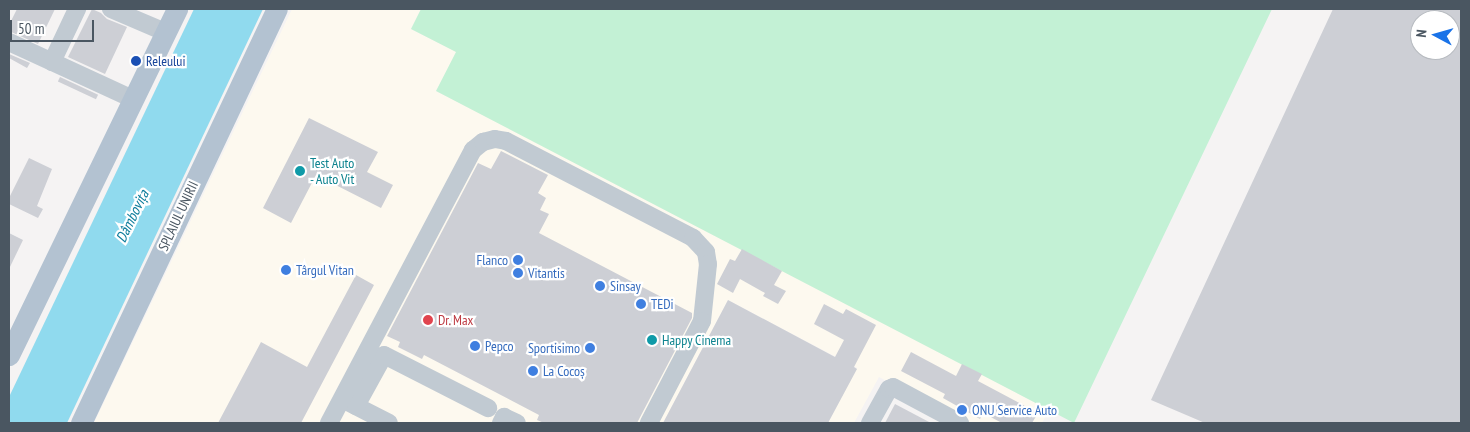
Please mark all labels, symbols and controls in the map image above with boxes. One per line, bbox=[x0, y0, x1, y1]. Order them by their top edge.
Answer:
scale bar bbox=[12, 10, 96, 42]
north arrow bbox=[1410, 10, 1460, 60]
text: 50 m bbox=[18, 19, 44, 38]
text: N bbox=[1412, 29, 1430, 38]
place label: Releului bbox=[146, 53, 185, 69]
marker: Releului bbox=[130, 55, 142, 67]
place label: Test Auto - Auto Vit bbox=[310, 155, 356, 188]
marker: Test Auto - Auto Vit bbox=[294, 165, 306, 177]
street label: SPLAIUL UNIRII bbox=[154, 178, 202, 254]
water label: Dâmbovița bbox=[112, 187, 152, 245]
place label: Flanco bbox=[476, 252, 508, 268]
marker: Flanco bbox=[512, 254, 524, 266]
place label: Târgul Vitan bbox=[296, 262, 354, 278]
marker: Târgul Vitan bbox=[280, 264, 292, 276]
place label: Vitantis bbox=[528, 265, 565, 281]
marker: Vitantis bbox=[512, 267, 524, 279]
place label: Sinsay bbox=[610, 278, 641, 294]
marker: Sinsay bbox=[594, 280, 606, 292]
place label: TEDi bbox=[651, 296, 674, 312]
marker: TEDi bbox=[635, 298, 647, 310]
place label: Dr. Max bbox=[438, 312, 474, 328]
marker: Dr. Max bbox=[422, 314, 434, 326]
place label: Happy Cinema bbox=[662, 332, 731, 348]
marker: Happy Cinema bbox=[646, 334, 658, 346]
place label: Pepco bbox=[485, 338, 514, 354]
marker: Pepco bbox=[469, 340, 481, 352]
place label: Sportisimo bbox=[528, 340, 580, 356]
marker: Sportisimo bbox=[584, 342, 596, 354]
place label: La Cocoș bbox=[543, 363, 585, 379]
marker: La Cocoș bbox=[527, 365, 539, 377]
place label: ONU Service Auto bbox=[972, 402, 1058, 418]
marker: ONU Service Auto bbox=[956, 404, 968, 416]

